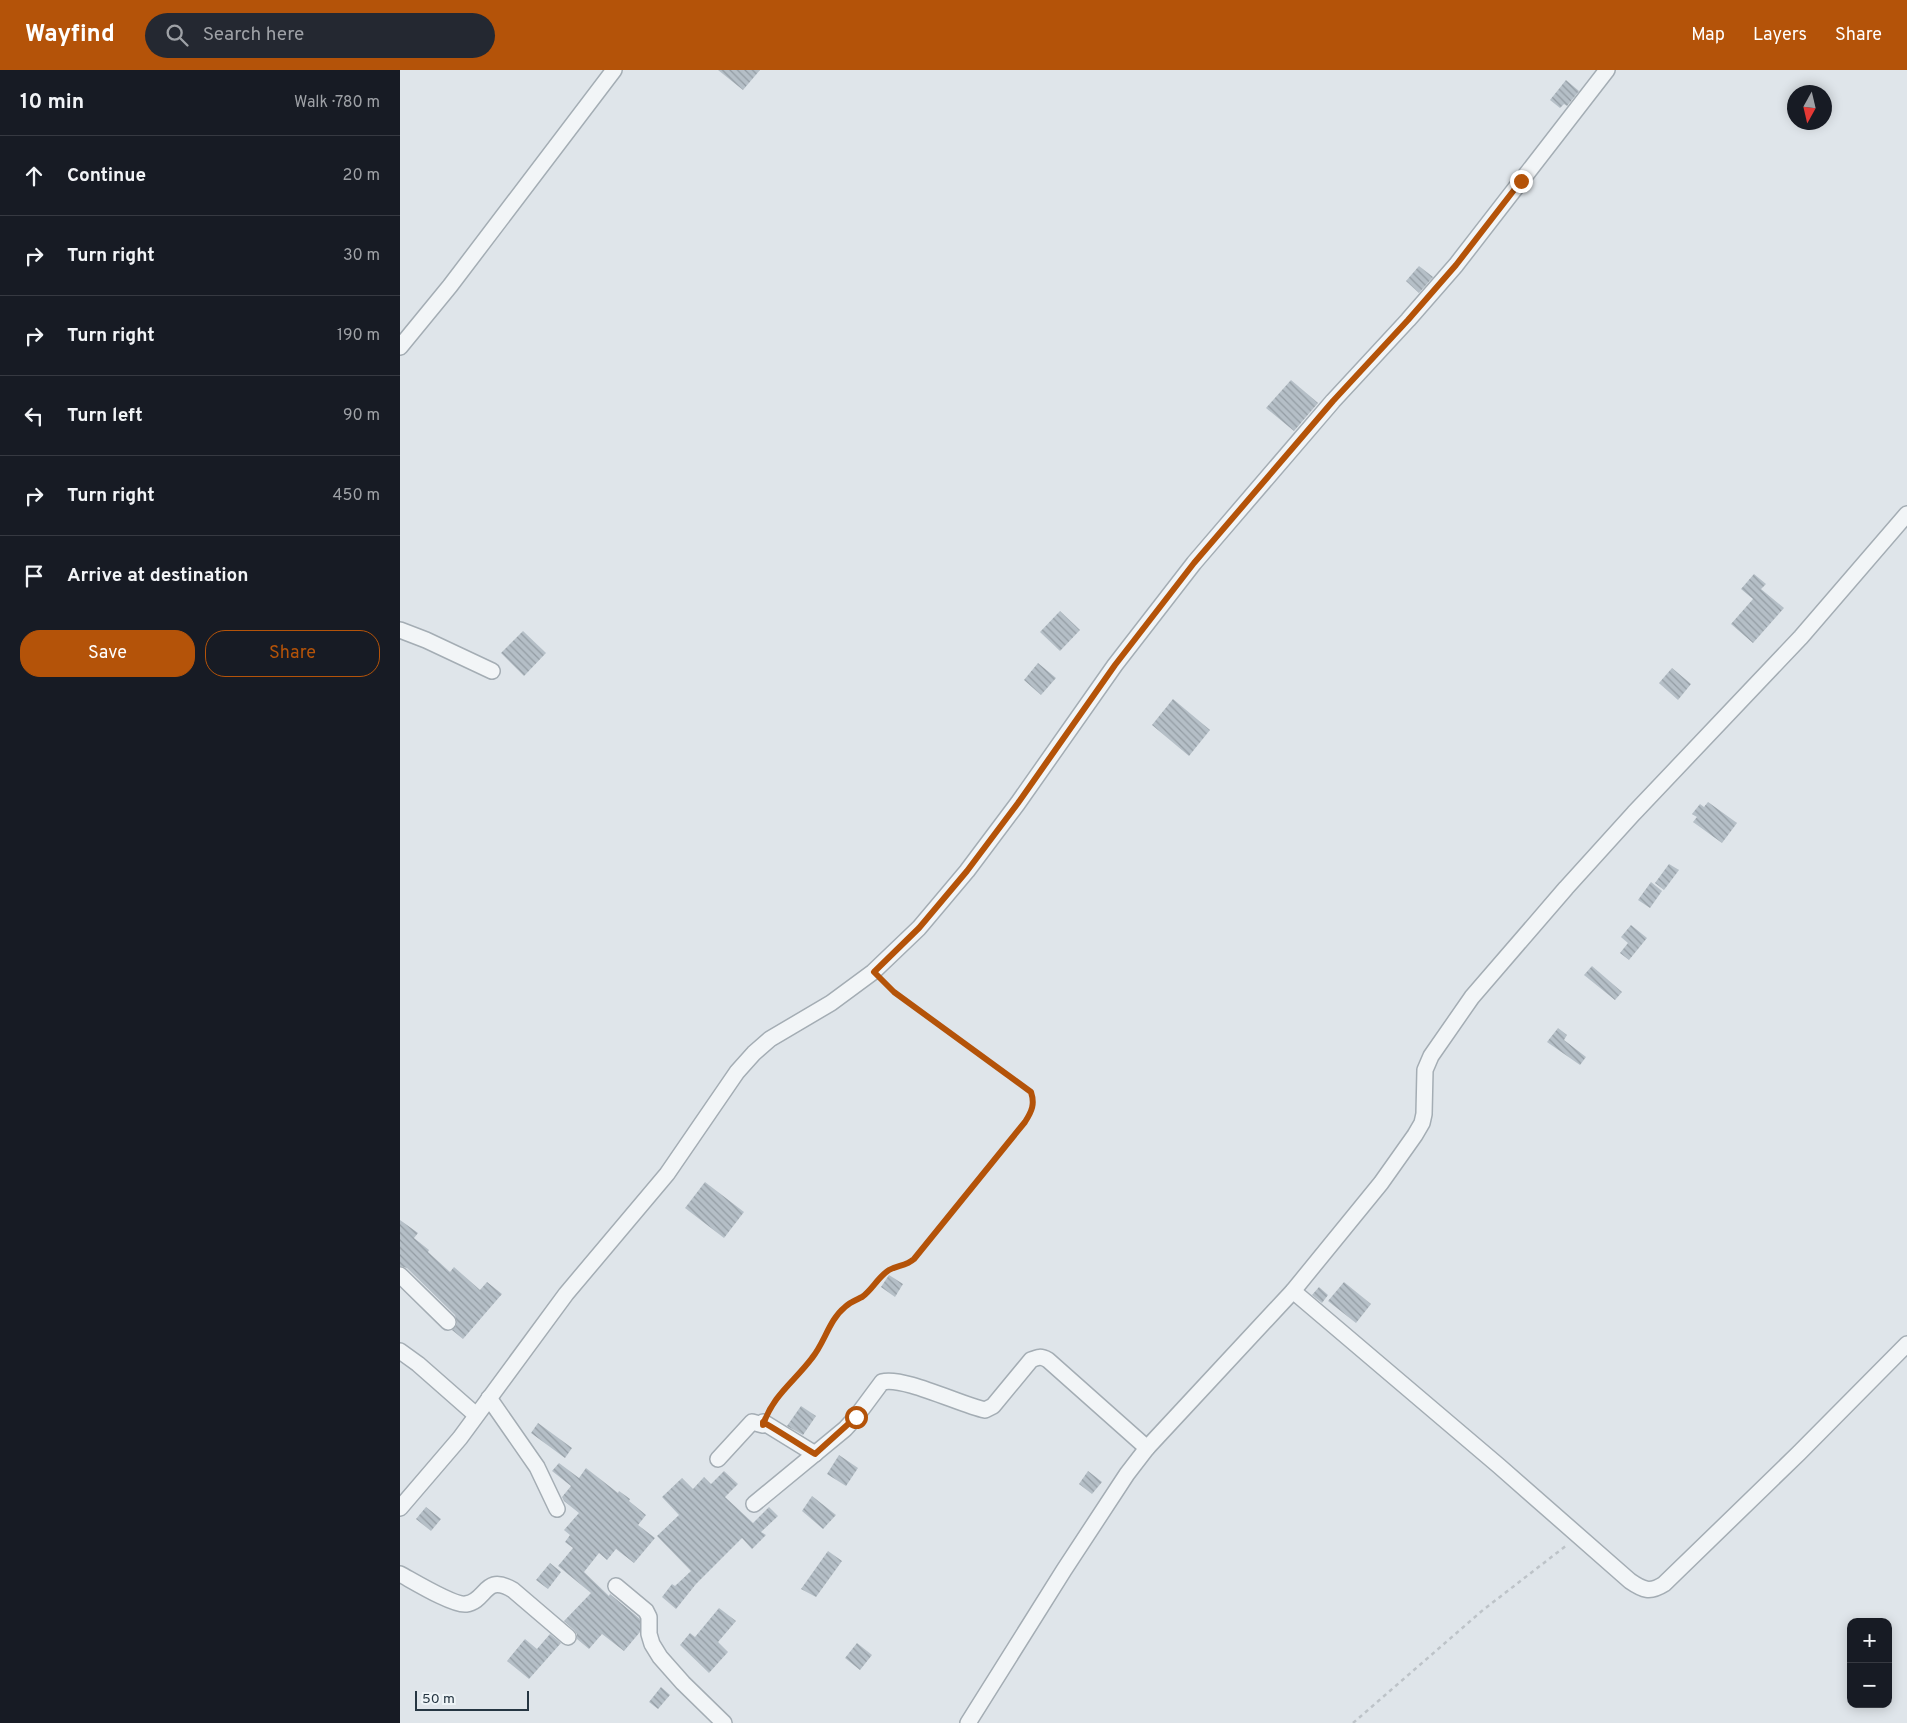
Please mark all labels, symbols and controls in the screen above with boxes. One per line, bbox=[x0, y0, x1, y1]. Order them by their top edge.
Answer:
search box bbox=[145, 13, 495, 58]
text: Wayfind bbox=[25, 20, 115, 50]
icon: search bbox=[163, 21, 191, 49]
text: Search here bbox=[203, 23, 304, 47]
text: Map bbox=[1691, 24, 1725, 47]
text: Layers bbox=[1753, 24, 1807, 47]
text: Share bbox=[1835, 24, 1882, 47]
north arrow bbox=[1787, 85, 1832, 130]
text: 10 min bbox=[20, 89, 84, 116]
text: Walk · 780 m bbox=[294, 93, 380, 113]
icon: ahead bbox=[20, 162, 48, 190]
text: Continue bbox=[67, 164, 146, 188]
text: 20 m bbox=[343, 166, 380, 186]
route end bbox=[1510, 170, 1533, 193]
icon: right bbox=[20, 242, 48, 270]
text: Turn right bbox=[67, 244, 155, 268]
text: 30 m bbox=[343, 246, 380, 266]
icon: right bbox=[20, 322, 48, 350]
text: Turn right bbox=[67, 324, 155, 348]
text: 190 m bbox=[337, 326, 380, 346]
icon: left bbox=[20, 402, 48, 430]
text: Turn left bbox=[67, 404, 143, 428]
text: 90 m bbox=[343, 406, 380, 426]
icon: right bbox=[20, 482, 48, 510]
text: Turn right bbox=[67, 484, 155, 508]
text: 450 m bbox=[333, 486, 380, 506]
icon: arrive bbox=[20, 562, 48, 590]
text: Arrive at destination bbox=[67, 564, 248, 588]
button: Save bbox=[20, 630, 195, 677]
button: Share bbox=[205, 630, 380, 677]
route start bbox=[845, 1406, 868, 1429]
map controls bbox=[1847, 1618, 1892, 1708]
button: + bbox=[1847, 1618, 1892, 1663]
button: − bbox=[1847, 1663, 1892, 1708]
scale bar bbox=[415, 1688, 529, 1711]
text: 50 m bbox=[422, 1691, 455, 1708]

